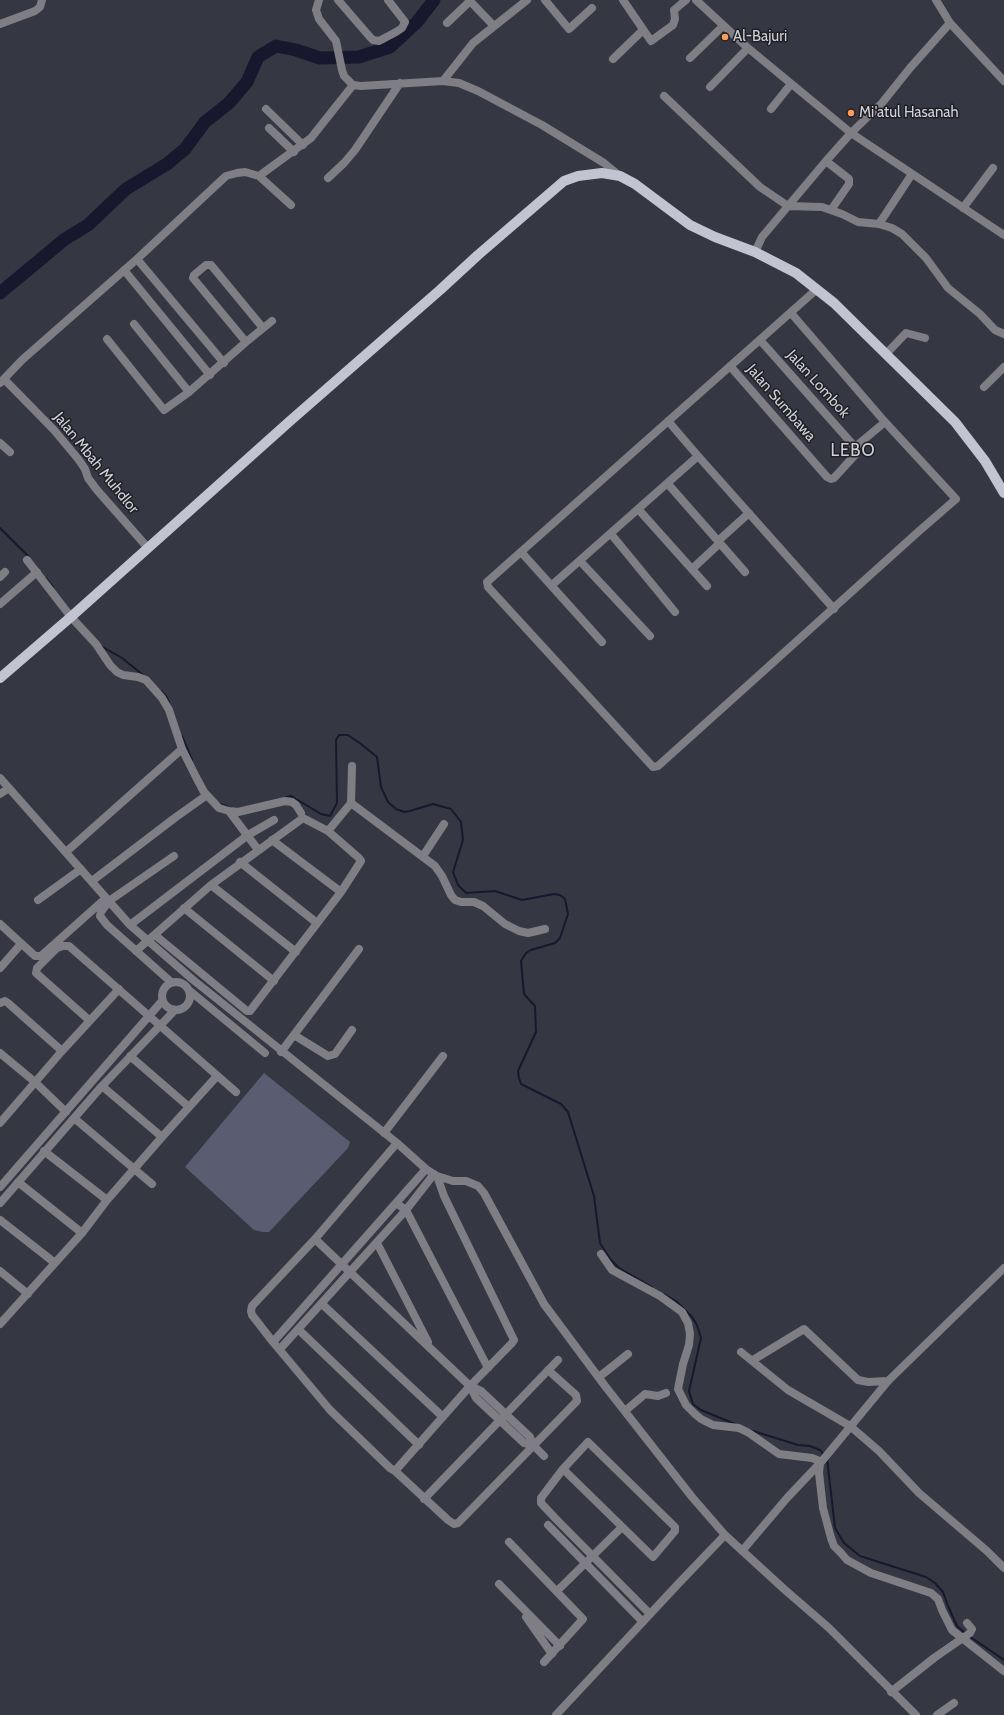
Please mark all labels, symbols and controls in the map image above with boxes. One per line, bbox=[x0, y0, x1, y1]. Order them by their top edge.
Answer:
place label: Al-Bajuri bbox=[733, 28, 787, 46]
marker: Al-Bajuri bbox=[720, 32, 730, 42]
place label: Mi'atul Hasanah bbox=[859, 104, 959, 122]
marker: Mi'atul Hasanah bbox=[846, 108, 856, 118]
street label: Jalan Lombok bbox=[783, 346, 853, 422]
street label: Jalan Sumbawa bbox=[743, 361, 819, 445]
street label: Jalan Mbah Muhdlor bbox=[50, 409, 142, 517]
district label: LEBO bbox=[830, 441, 876, 461]

